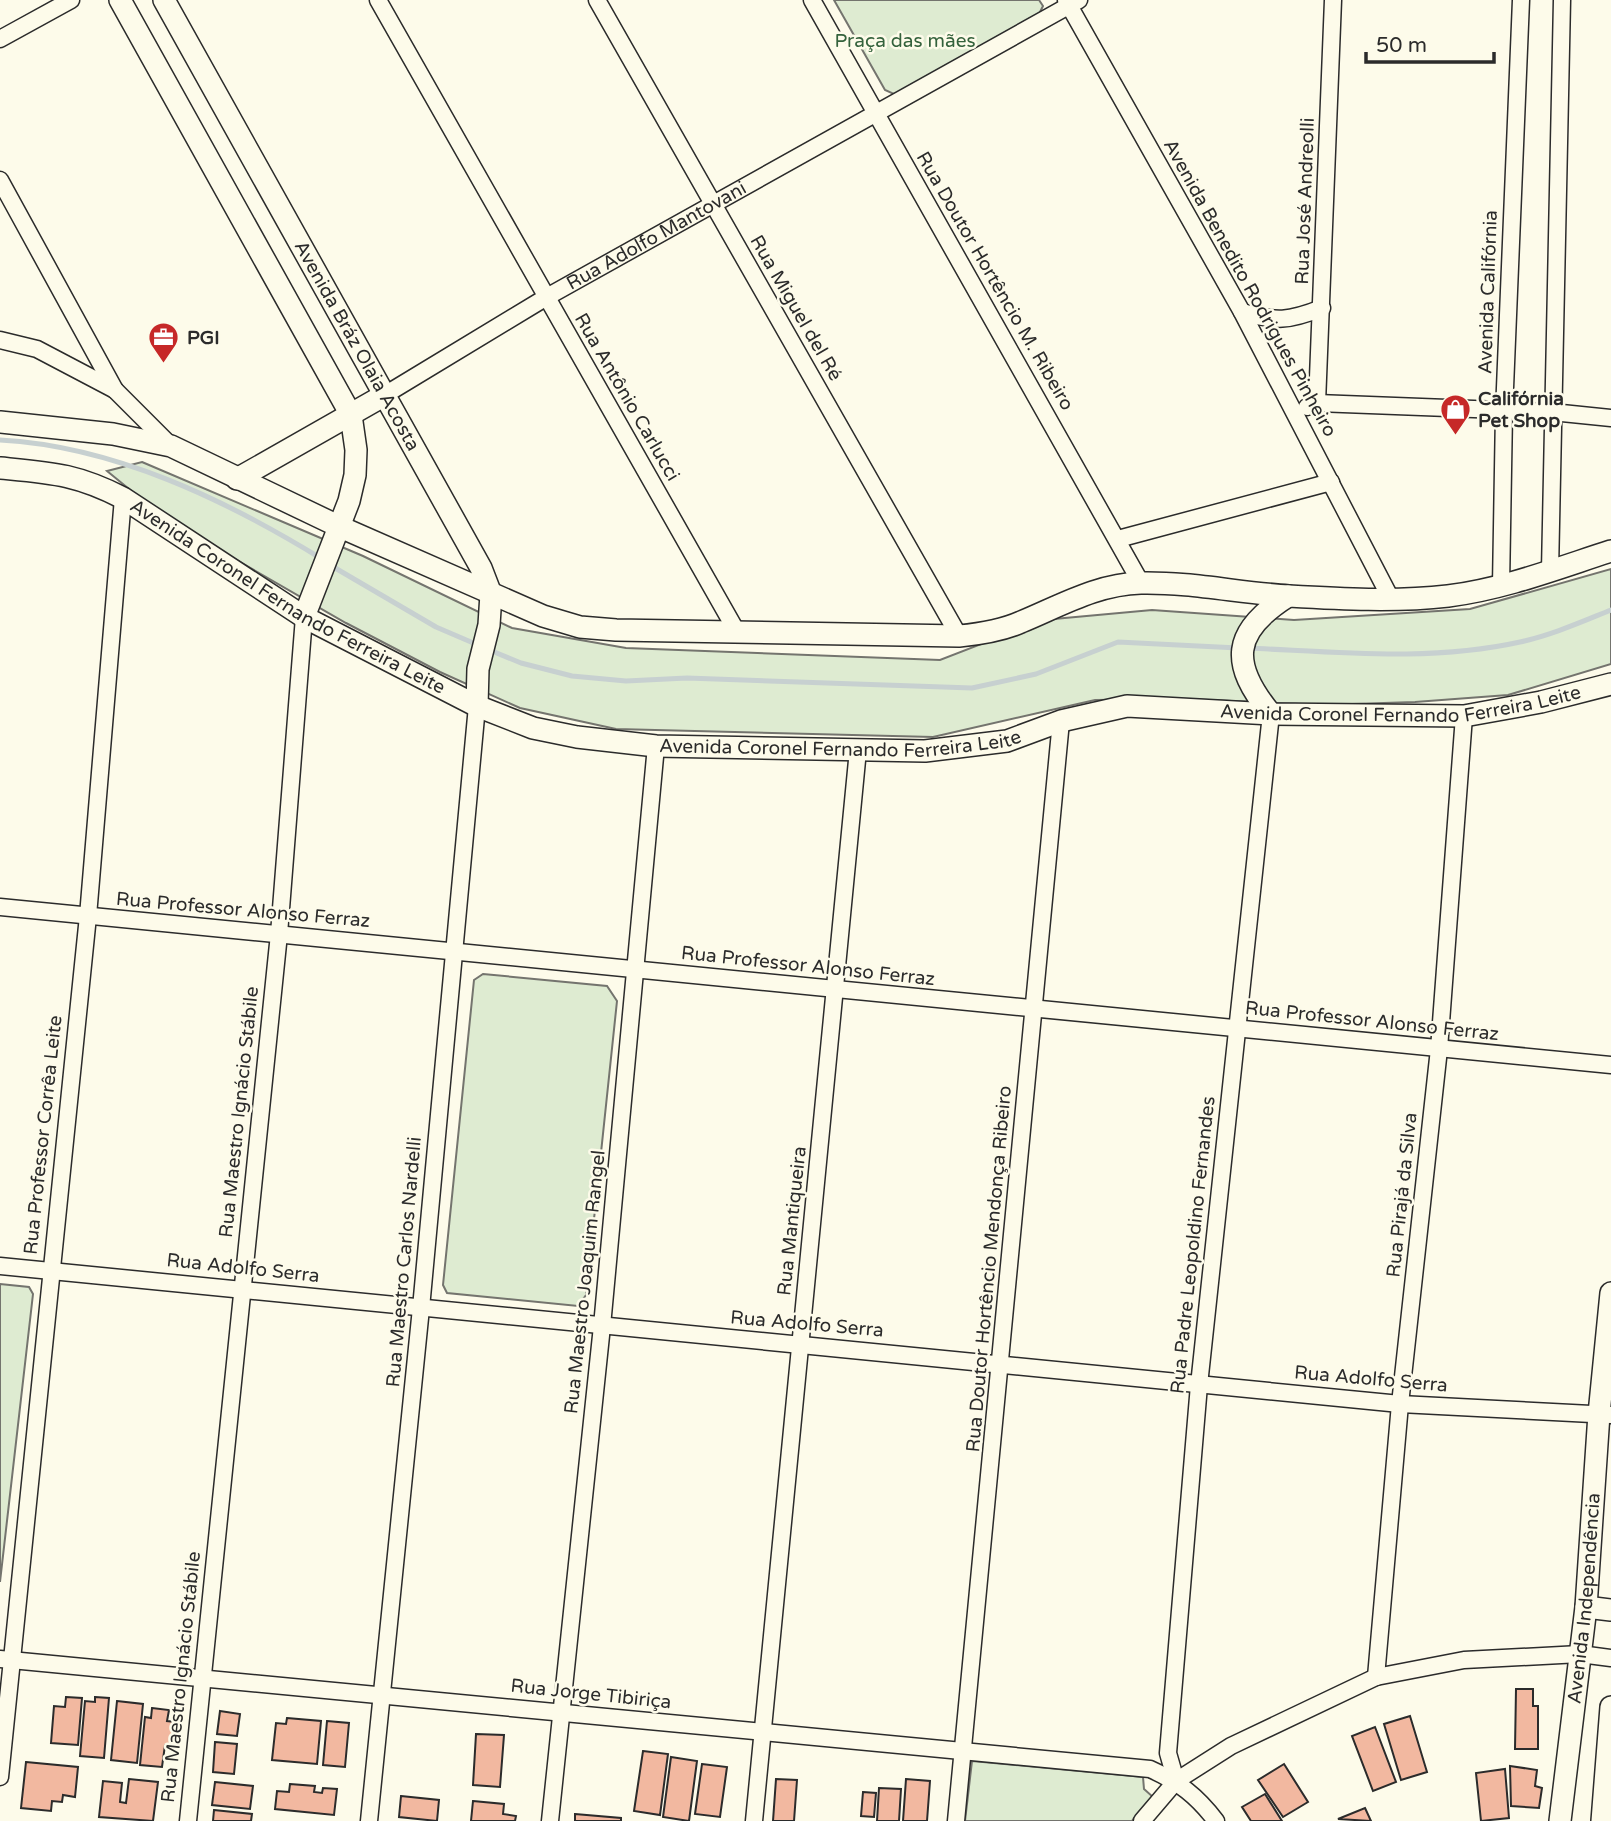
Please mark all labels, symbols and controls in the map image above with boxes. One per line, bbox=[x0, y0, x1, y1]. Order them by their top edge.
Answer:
scale bar bbox=[1366, 21, 1494, 65]
park label: Praça das mães bbox=[834, 30, 976, 52]
text: 50 m bbox=[1376, 33, 1427, 58]
street label: Rua José Andreolli bbox=[1291, 117, 1319, 285]
street label: Avenida Benedito Rodrigues Pinheiro bbox=[1159, 135, 1341, 441]
street label: Rua Doutor Hortêncio M. Ribeiro bbox=[912, 148, 1078, 414]
street label: Rua Adolfo Mantovani bbox=[563, 177, 750, 295]
street label: Avenida Califórnia bbox=[1474, 210, 1502, 374]
street label: Rua Miguel del Ré bbox=[745, 231, 847, 385]
street label: Avenida Bráz Olaia Acosta bbox=[290, 237, 424, 455]
street label: Rua Antônio Carlucci bbox=[570, 309, 684, 485]
office icon: PGI bbox=[147, 321, 181, 365]
place label: PGI bbox=[187, 327, 220, 349]
place label: Califórnia Pet Shop bbox=[1478, 388, 1564, 433]
shop icon: Califórnia Pet Shop bbox=[1438, 393, 1472, 437]
street label: Avenida Coronel Fernando Ferreira Leite bbox=[126, 495, 449, 699]
street label: Avenida Coronel Fernando Ferreira Leite bbox=[1219, 681, 1583, 727]
street label: Avenida Coronel Fernando Ferreira Leite bbox=[659, 726, 1024, 762]
street label: Rua Professor Alonso Ferraz bbox=[115, 888, 371, 932]
street label: Rua Professor Alonso Ferraz bbox=[680, 942, 936, 990]
street label: Rua Maestro Ignácio Stábile bbox=[215, 985, 263, 1239]
street label: Rua Professor Alonso Ferraz bbox=[1244, 997, 1500, 1045]
street label: Rua Professor Corrêa Leite bbox=[19, 1014, 67, 1256]
street label: Rua Doutor Hortêncio Mendonça Ribeiro bbox=[962, 1085, 1016, 1453]
street label: Rua Padre Leopoldino Fernandes bbox=[1166, 1095, 1220, 1395]
street label: Rua Pirajá da Silva bbox=[1382, 1111, 1422, 1279]
street label: Rua Maestro Carlos Nardelli bbox=[382, 1136, 426, 1388]
street label: Rua Mantiqueira bbox=[773, 1145, 811, 1297]
street label: Rua Maestro Joaquim Rangel bbox=[560, 1149, 610, 1415]
street label: Rua Adolfo Serra bbox=[165, 1249, 321, 1287]
street label: Rua Adolfo Serra bbox=[729, 1306, 885, 1342]
street label: Rua Adolfo Serra bbox=[1293, 1361, 1449, 1397]
street label: Avenida Independência bbox=[1563, 1492, 1605, 1705]
street label: Rua Maestro Ignácio Stábile bbox=[157, 1550, 205, 1804]
street label: Rua Jorge Tibiriça bbox=[510, 1675, 672, 1713]

